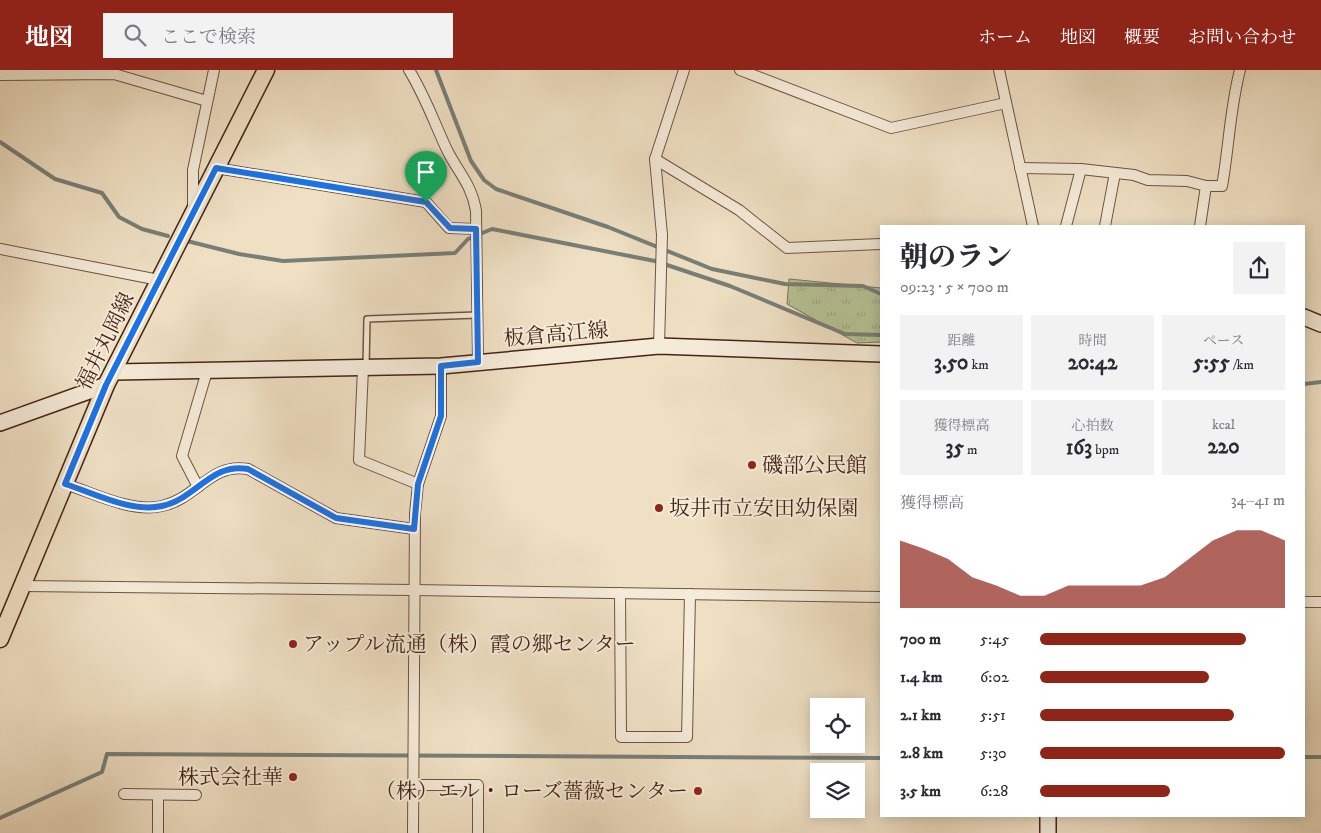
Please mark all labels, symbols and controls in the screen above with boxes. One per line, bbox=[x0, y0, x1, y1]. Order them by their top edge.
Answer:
search box bbox=[103, 13, 453, 58]
icon: search bbox=[121, 21, 149, 49]
text: 地図 bbox=[25, 23, 73, 53]
text: ここで検索 bbox=[161, 26, 256, 49]
text: ホーム bbox=[978, 27, 1032, 49]
text: 地図 bbox=[1060, 27, 1096, 49]
text: 概要 bbox=[1124, 27, 1160, 49]
text: お問い合わせ bbox=[1188, 27, 1296, 49]
pin bbox=[405, 151, 447, 202]
icon: arrive bbox=[412, 158, 440, 186]
text: 朝のラン bbox=[900, 240, 1012, 275]
button: share bbox=[1233, 242, 1285, 294]
text: 09:23 · 5 × 700 m bbox=[900, 277, 1009, 297]
street label: 福井丸岡線 bbox=[71, 289, 141, 394]
street label: 板倉高江線 bbox=[503, 317, 610, 353]
text: 距離 bbox=[948, 332, 976, 350]
text: 時間 bbox=[1079, 332, 1107, 350]
text: ペース bbox=[1203, 332, 1244, 350]
text: 3.50 bbox=[934, 350, 968, 376]
text: 20:42 bbox=[1068, 350, 1117, 376]
text: 5:55 bbox=[1193, 350, 1230, 376]
text: km bbox=[968, 356, 989, 374]
text: /km bbox=[1230, 356, 1254, 374]
text: kcal bbox=[1212, 416, 1235, 434]
text: 獲得標高 bbox=[934, 417, 990, 435]
text: 心拍数 bbox=[1072, 417, 1114, 435]
text: 220 bbox=[1208, 434, 1239, 460]
text: 35 bbox=[946, 435, 964, 461]
text: 163 bbox=[1066, 435, 1092, 461]
text: m bbox=[964, 441, 977, 459]
text: bpm bbox=[1092, 441, 1119, 459]
place label: 磯部公民館 bbox=[762, 453, 867, 479]
marker: 磯部公民館 bbox=[746, 459, 758, 471]
text: 34–41 m bbox=[1231, 490, 1285, 510]
text: 獲得標高 bbox=[900, 493, 964, 513]
place label: 坂井市立安田幼保園 bbox=[669, 496, 858, 522]
marker: 坂井市立安田幼保園 bbox=[653, 502, 665, 514]
text: 700 m bbox=[900, 629, 941, 649]
text: 5:45 bbox=[980, 629, 1009, 649]
place label: アップル流通（株）霞の郷センター bbox=[303, 632, 636, 658]
marker: アップル流通（株）霞の郷センター bbox=[287, 638, 299, 650]
text: 1.4 km bbox=[900, 667, 942, 687]
text: 6:02 bbox=[980, 667, 1009, 687]
map controls bbox=[810, 698, 865, 818]
button: locate bbox=[810, 698, 865, 753]
text: 2.1 km bbox=[900, 705, 941, 725]
text: 5:51 bbox=[980, 705, 1006, 725]
text: 2.8 km bbox=[900, 743, 943, 763]
text: 5:30 bbox=[980, 743, 1007, 763]
button: layers bbox=[810, 763, 865, 818]
place label: 株式会社華 bbox=[178, 765, 283, 791]
marker: 株式会社華 bbox=[287, 771, 299, 783]
place label: （株）エル・ローズ薔薇センター bbox=[375, 779, 688, 805]
text: 3.5 km bbox=[900, 781, 941, 801]
text: 6:28 bbox=[980, 781, 1008, 801]
marker: （株）エル・ローズ薔薇センター bbox=[692, 785, 704, 797]

